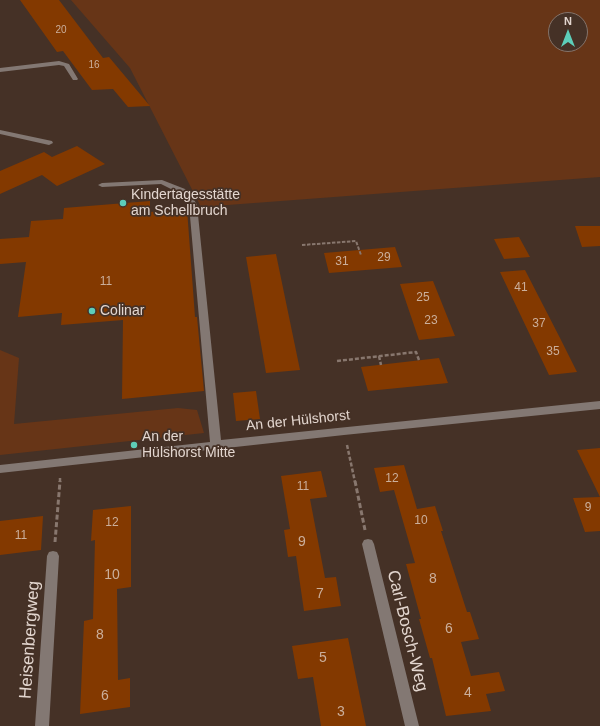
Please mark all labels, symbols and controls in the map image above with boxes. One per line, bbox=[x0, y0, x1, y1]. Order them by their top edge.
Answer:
north arrow bbox=[548, 12, 588, 52]
text: N bbox=[564, 15, 572, 27]
house number: 20 bbox=[55, 24, 67, 36]
house number: 16 bbox=[88, 59, 100, 71]
place label: Kindertagesstätte am Schellbruch bbox=[131, 187, 240, 220]
marker: Kindertagesstätte am Schellbruch bbox=[118, 198, 128, 208]
house number: 29 bbox=[377, 251, 391, 265]
house number: 31 bbox=[335, 255, 349, 269]
house number: 11 bbox=[100, 275, 112, 289]
house number: 41 bbox=[514, 281, 528, 295]
house number: 25 bbox=[416, 291, 430, 305]
place label: Colinar bbox=[100, 303, 144, 319]
marker: Colinar bbox=[87, 306, 97, 316]
house number: 23 bbox=[424, 314, 438, 328]
house number: 37 bbox=[532, 317, 546, 331]
house number: 35 bbox=[546, 345, 560, 359]
street label: An der Hülshorst bbox=[245, 407, 351, 435]
place label: An der Hülshorst Mitte bbox=[142, 429, 235, 462]
marker: An der Hülshorst Mitte bbox=[129, 440, 139, 450]
house number: 12 bbox=[385, 472, 399, 486]
house number: 11 bbox=[297, 480, 309, 494]
house number: 9 bbox=[585, 501, 591, 515]
house number: 10 bbox=[414, 514, 428, 528]
house number: 12 bbox=[105, 516, 119, 530]
house number: 11 bbox=[15, 529, 27, 543]
house number: 9 bbox=[298, 534, 306, 550]
house number: 10 bbox=[104, 567, 120, 583]
street label: Carl-Bosch-Weg bbox=[382, 568, 432, 694]
house number: 8 bbox=[429, 571, 437, 587]
street label: Heisenbergweg bbox=[16, 580, 44, 700]
house number: 7 bbox=[316, 586, 324, 602]
house number: 6 bbox=[445, 621, 453, 637]
house number: 8 bbox=[96, 627, 104, 643]
house number: 5 bbox=[319, 650, 327, 666]
house number: 4 bbox=[464, 685, 472, 701]
house number: 6 bbox=[101, 688, 109, 704]
house number: 3 bbox=[337, 704, 345, 720]

